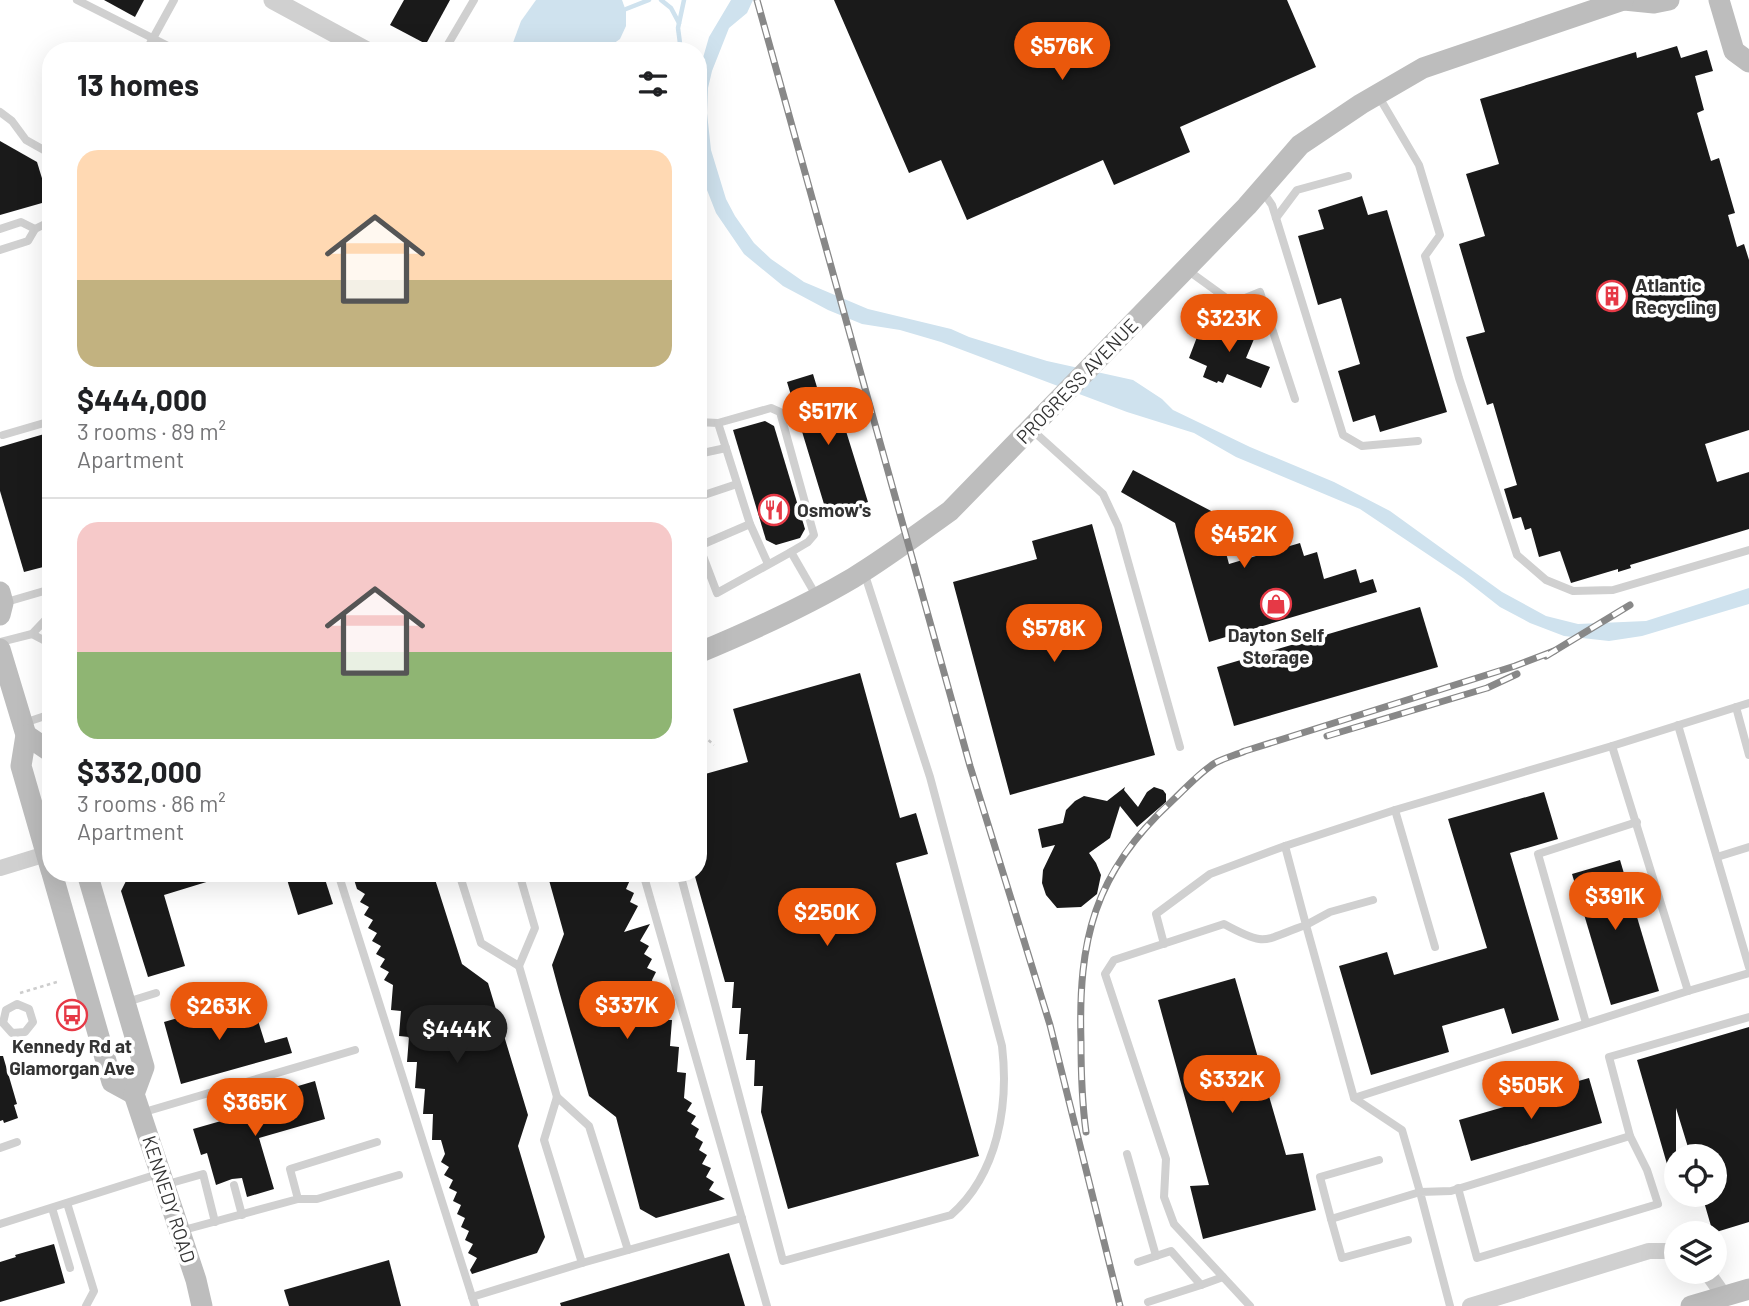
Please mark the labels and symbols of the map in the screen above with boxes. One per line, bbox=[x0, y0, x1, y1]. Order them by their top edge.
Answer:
pin: $576K bbox=[1013, 22, 1111, 82]
place label: Atlantic Recycling bbox=[1635, 273, 1716, 318]
building icon: Atlantic Recycling bbox=[1595, 279, 1629, 313]
pin: $323K bbox=[1180, 294, 1278, 354]
street label: PROGRESS AVENUE bbox=[1011, 313, 1142, 448]
pin: $517K bbox=[779, 388, 877, 447]
restaurant icon: Osmow's bbox=[757, 493, 791, 527]
place label: Osmow's bbox=[797, 498, 871, 521]
pin: $452K bbox=[1195, 510, 1293, 570]
shop icon: Dayton Self Storage bbox=[1259, 587, 1293, 621]
pin: $578K bbox=[1005, 604, 1103, 664]
place label: Dayton Self Storage bbox=[1228, 623, 1324, 668]
pin: $391K bbox=[1566, 872, 1664, 932]
pin: $250K bbox=[778, 888, 876, 948]
pin: $263K bbox=[170, 982, 268, 1042]
pin: $337K bbox=[578, 982, 676, 1041]
bus stop icon: Kennedy Rd at Glamorgan Ave bbox=[55, 998, 89, 1032]
pin: $444K bbox=[408, 1006, 506, 1065]
place label: Kennedy Rd at Glamorgan Ave bbox=[9, 1034, 135, 1079]
pin: $332K bbox=[1183, 1056, 1281, 1115]
pin: $505K bbox=[1482, 1062, 1580, 1121]
pin: $365K bbox=[206, 1078, 304, 1138]
street label: KENNEDY ROAD bbox=[138, 1132, 201, 1265]

